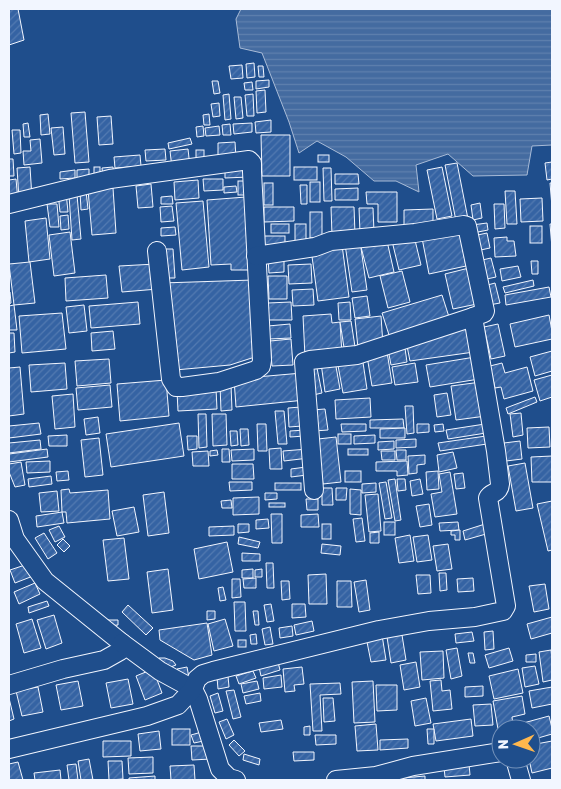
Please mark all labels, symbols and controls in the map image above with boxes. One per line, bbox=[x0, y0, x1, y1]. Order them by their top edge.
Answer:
north arrow bbox=[491, 719, 541, 769]
text: N bbox=[495, 739, 512, 750]

